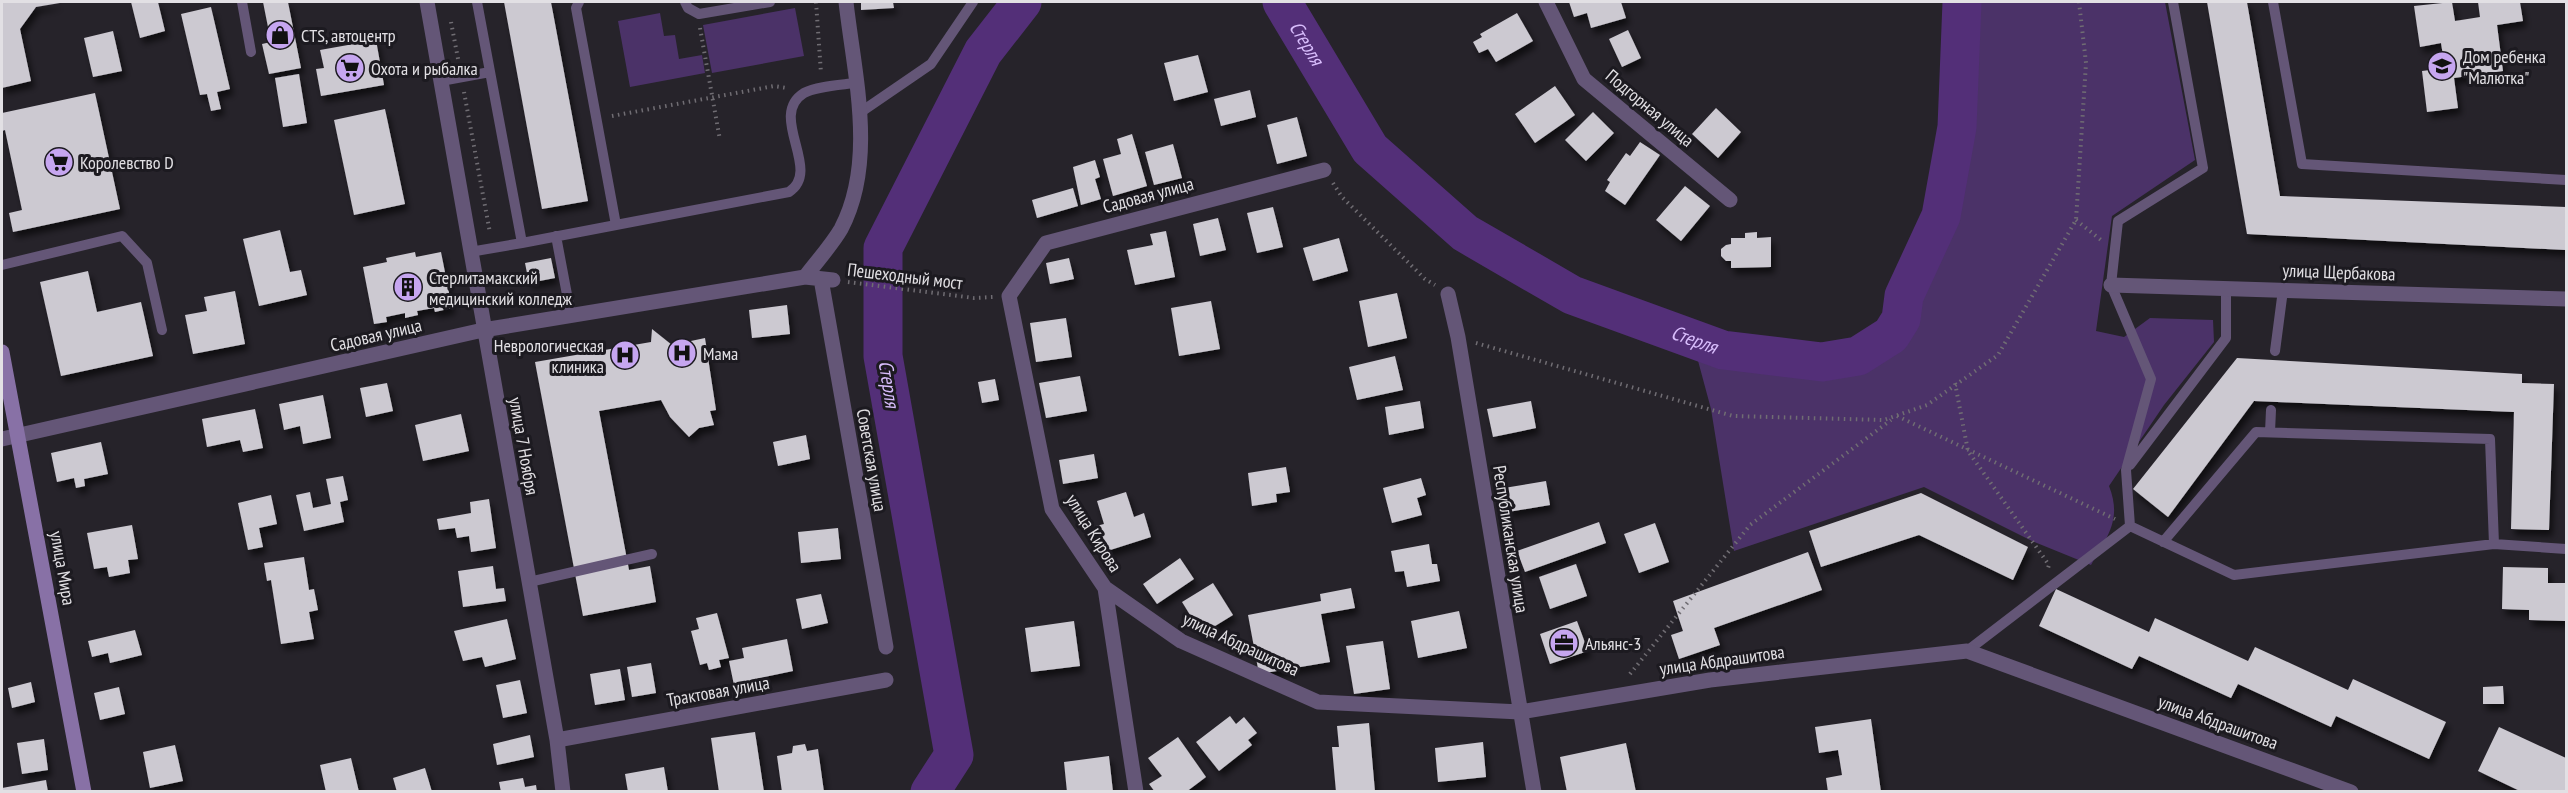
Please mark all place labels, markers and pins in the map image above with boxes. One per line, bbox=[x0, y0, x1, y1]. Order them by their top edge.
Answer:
shop icon: СTS, автоцентр bbox=[264, 19, 296, 51]
place label: СTS, автоцентр bbox=[301, 24, 396, 47]
place label: Дом ребенка "Малютка" bbox=[2463, 45, 2546, 89]
school or university icon: Дом ребенка "Малютка" bbox=[2426, 50, 2458, 82]
supermarket icon: Охота и рыбалка bbox=[334, 52, 366, 84]
place label: Охота и рыбалка bbox=[371, 57, 478, 80]
supermarket icon: Королевство D bbox=[43, 146, 75, 178]
place label: Королевство D bbox=[80, 151, 174, 174]
place label: Стерлитамакский медицинский колледж bbox=[429, 266, 572, 310]
building icon: Стерлитамакский медицинский колледж bbox=[392, 271, 424, 303]
place label: Неврологическая клиника bbox=[494, 334, 604, 378]
hospital icon: Мама bbox=[666, 337, 698, 369]
hospital icon: Неврологическая клиника bbox=[609, 339, 641, 371]
place label: Мама bbox=[703, 342, 738, 365]
office icon: Альянс-3 bbox=[1548, 627, 1580, 659]
place label: Альянс-3 bbox=[1585, 632, 1641, 655]

